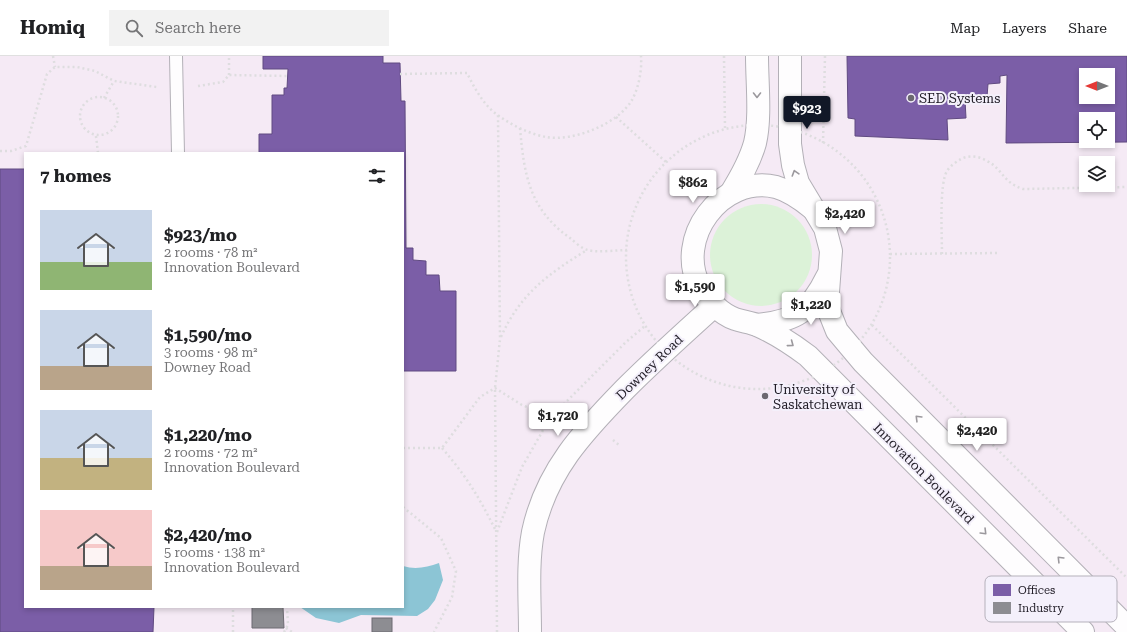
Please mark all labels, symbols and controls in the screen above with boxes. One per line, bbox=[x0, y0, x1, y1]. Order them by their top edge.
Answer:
search box bbox=[109, 10, 389, 46]
text: Homiq bbox=[20, 16, 85, 39]
icon: search bbox=[123, 17, 145, 39]
text: Search here bbox=[155, 19, 241, 37]
text: Map bbox=[950, 20, 980, 36]
text: Layers bbox=[1002, 20, 1046, 36]
text: Share bbox=[1068, 20, 1107, 36]
north arrow bbox=[1079, 68, 1115, 104]
map controls bbox=[1079, 68, 1115, 192]
place label: SED Systems bbox=[919, 91, 1000, 106]
one-way arrow bbox=[753, 92, 761, 98]
marker: SED Systems bbox=[906, 93, 916, 103]
pin: $923 bbox=[783, 96, 831, 130]
text: $923 bbox=[792, 101, 822, 116]
button: locate bbox=[1079, 112, 1115, 148]
button: layers bbox=[1079, 156, 1115, 192]
icon: filters bbox=[366, 165, 388, 187]
text: 7 homes bbox=[40, 166, 111, 186]
pin: $862 bbox=[669, 170, 717, 204]
one-way arrow bbox=[791, 170, 800, 177]
text: $862 bbox=[678, 175, 708, 190]
pin: $2,420 bbox=[812, 201, 878, 235]
text: $2,420 bbox=[825, 206, 865, 221]
text: $923/mo bbox=[164, 225, 237, 245]
icon: home bbox=[72, 226, 120, 274]
text: 2 rooms · 78 m² bbox=[164, 245, 258, 260]
text: Innovation Boulevard bbox=[164, 260, 300, 275]
pin: $1,590 bbox=[662, 274, 728, 308]
text: $1,590 bbox=[675, 279, 715, 294]
pin: $1,220 bbox=[778, 292, 844, 326]
text: $1,220 bbox=[791, 297, 831, 312]
text: $1,590/mo bbox=[164, 325, 252, 345]
icon: home bbox=[72, 326, 120, 374]
street label: Downey Road bbox=[613, 331, 686, 403]
one-way arrow bbox=[786, 339, 793, 346]
text: 3 rooms · 98 m² bbox=[164, 345, 258, 360]
text: Downey Road bbox=[164, 360, 251, 375]
place label: University of Saskatchewan bbox=[773, 382, 863, 412]
marker: University of Saskatchewan bbox=[760, 391, 770, 401]
pin: $1,720 bbox=[525, 403, 591, 437]
text: $1,720 bbox=[538, 408, 578, 423]
one-way arrow bbox=[916, 415, 923, 423]
pin: $2,420 bbox=[944, 418, 1010, 452]
street label: Innovation Boulevard bbox=[870, 420, 977, 527]
text: $2,420 bbox=[957, 423, 997, 438]
text: $1,220/mo bbox=[164, 425, 252, 445]
icon: home bbox=[72, 426, 120, 474]
text: 2 rooms · 72 m² bbox=[164, 445, 258, 460]
text: Innovation Boulevard bbox=[164, 460, 300, 475]
text: $2,420/mo bbox=[164, 525, 252, 545]
icon: home bbox=[72, 526, 120, 574]
one-way arrow bbox=[979, 527, 987, 535]
text: 5 rooms · 138 m² bbox=[164, 545, 265, 560]
one-way arrow bbox=[1057, 557, 1065, 564]
text: Innovation Boulevard bbox=[164, 560, 300, 575]
legend bbox=[985, 576, 1117, 622]
text: Offices bbox=[1018, 584, 1055, 597]
text: Industry bbox=[1018, 602, 1064, 615]

